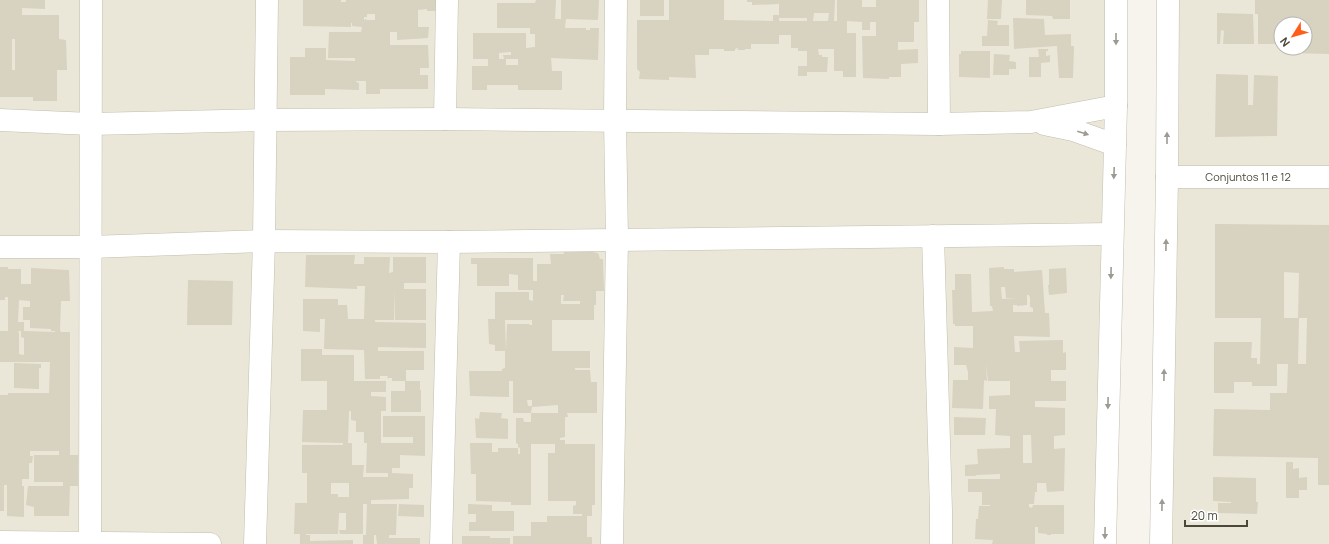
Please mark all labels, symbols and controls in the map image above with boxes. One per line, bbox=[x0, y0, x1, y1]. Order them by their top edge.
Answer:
north arrow bbox=[1273, 16, 1313, 56]
one-way arrow bbox=[1113, 33, 1119, 46]
text: N bbox=[1276, 35, 1293, 50]
one-way arrow bbox=[1077, 130, 1089, 136]
one-way arrow bbox=[1164, 131, 1170, 144]
one-way arrow bbox=[1111, 167, 1117, 180]
street label: Conjuntos 11 e 12 bbox=[1205, 169, 1291, 184]
one-way arrow bbox=[1163, 238, 1169, 251]
one-way arrow bbox=[1108, 267, 1115, 279]
one-way arrow bbox=[1160, 369, 1167, 381]
one-way arrow bbox=[1105, 397, 1111, 410]
one-way arrow bbox=[1158, 499, 1165, 511]
scale bar bbox=[1185, 502, 1247, 528]
text: 20 m bbox=[1191, 507, 1218, 524]
one-way arrow bbox=[1102, 527, 1108, 540]

